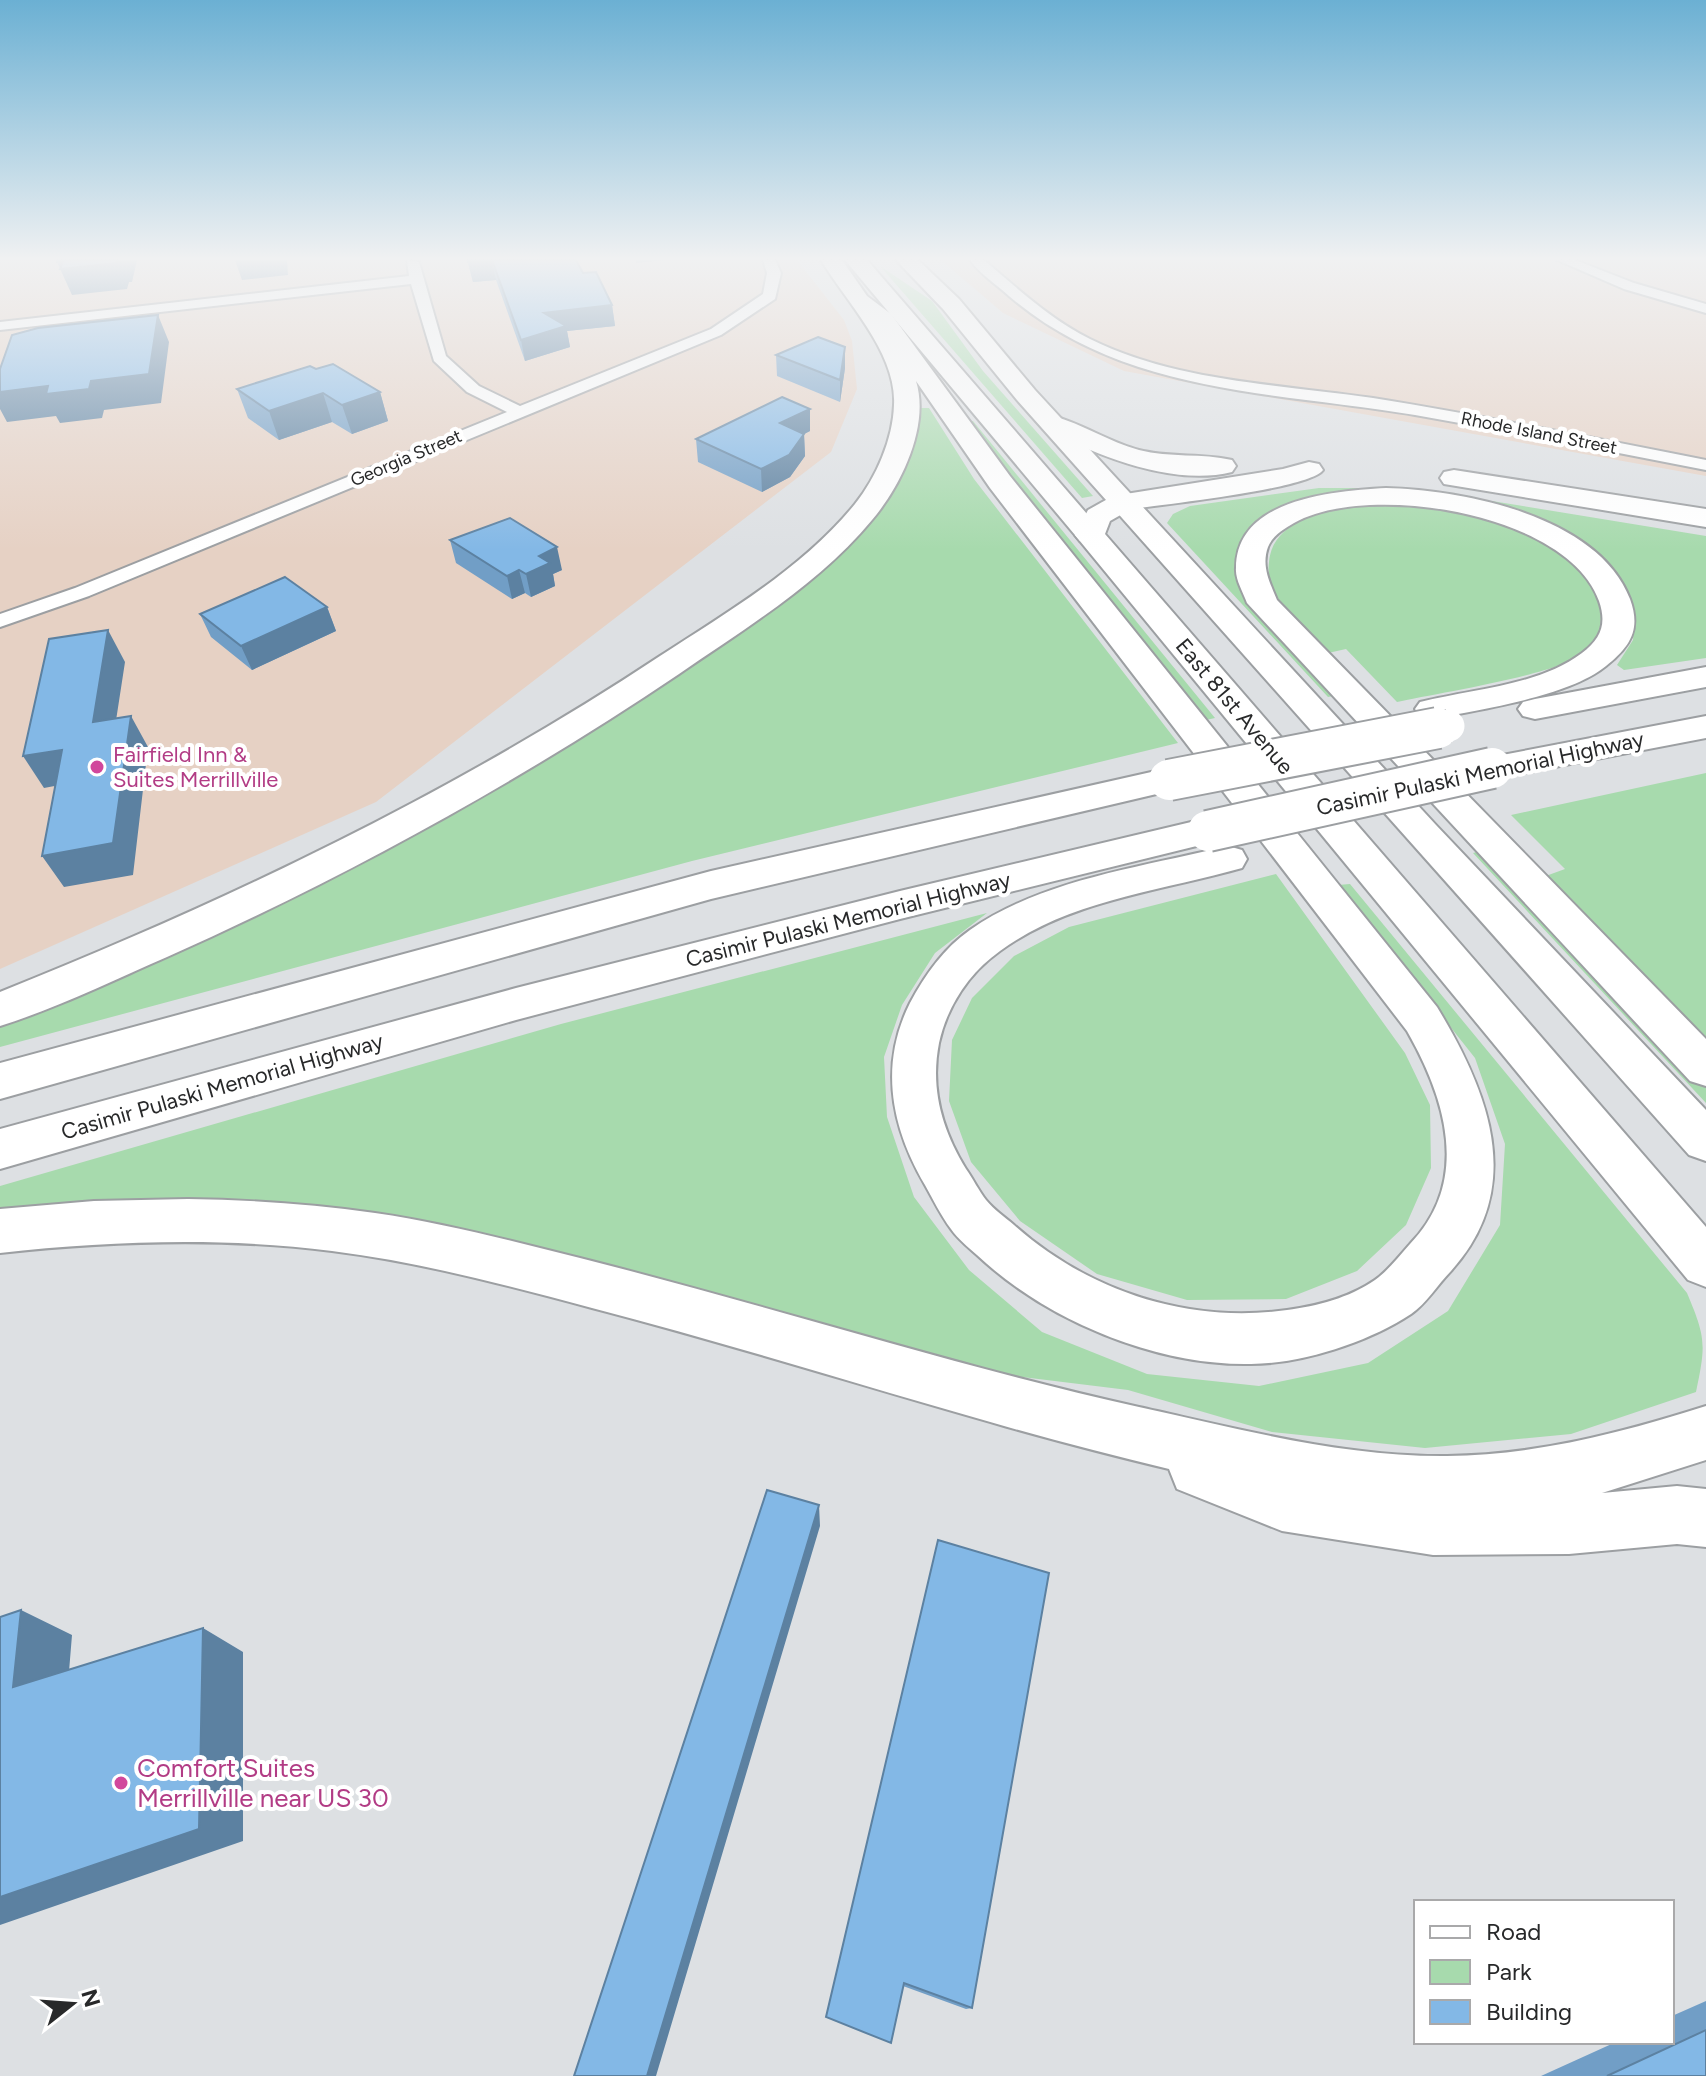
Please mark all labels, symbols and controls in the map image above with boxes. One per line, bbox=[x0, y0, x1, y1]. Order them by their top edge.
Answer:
street label: Rhode Island Street bbox=[1459, 407, 1619, 459]
street label: Georgia Street bbox=[347, 425, 465, 491]
street label: East 81st Avenue bbox=[1170, 633, 1299, 780]
street label: Casimir Pulaski Memorial Highway bbox=[1314, 725, 1647, 821]
place label: Fairfield Inn & Suites Merrillville bbox=[113, 741, 278, 793]
marker: Fairfield Inn & Suites Merrillville bbox=[88, 758, 106, 776]
street label: Casimir Pulaski Memorial Highway bbox=[683, 866, 1014, 973]
street label: Casimir Pulaski Memorial Highway bbox=[58, 1027, 387, 1145]
place label: Comfort Suites Merrillville near US 30 bbox=[137, 1752, 389, 1814]
marker: Comfort Suites Merrillville near US 30 bbox=[112, 1774, 130, 1792]
legend bbox=[1414, 1900, 1674, 2044]
text: Road bbox=[1486, 1917, 1541, 1946]
text: Park bbox=[1486, 1957, 1532, 1986]
north arrow bbox=[32, 1964, 112, 2044]
text: N bbox=[75, 1986, 106, 2010]
text: Building bbox=[1486, 1997, 1572, 2026]

